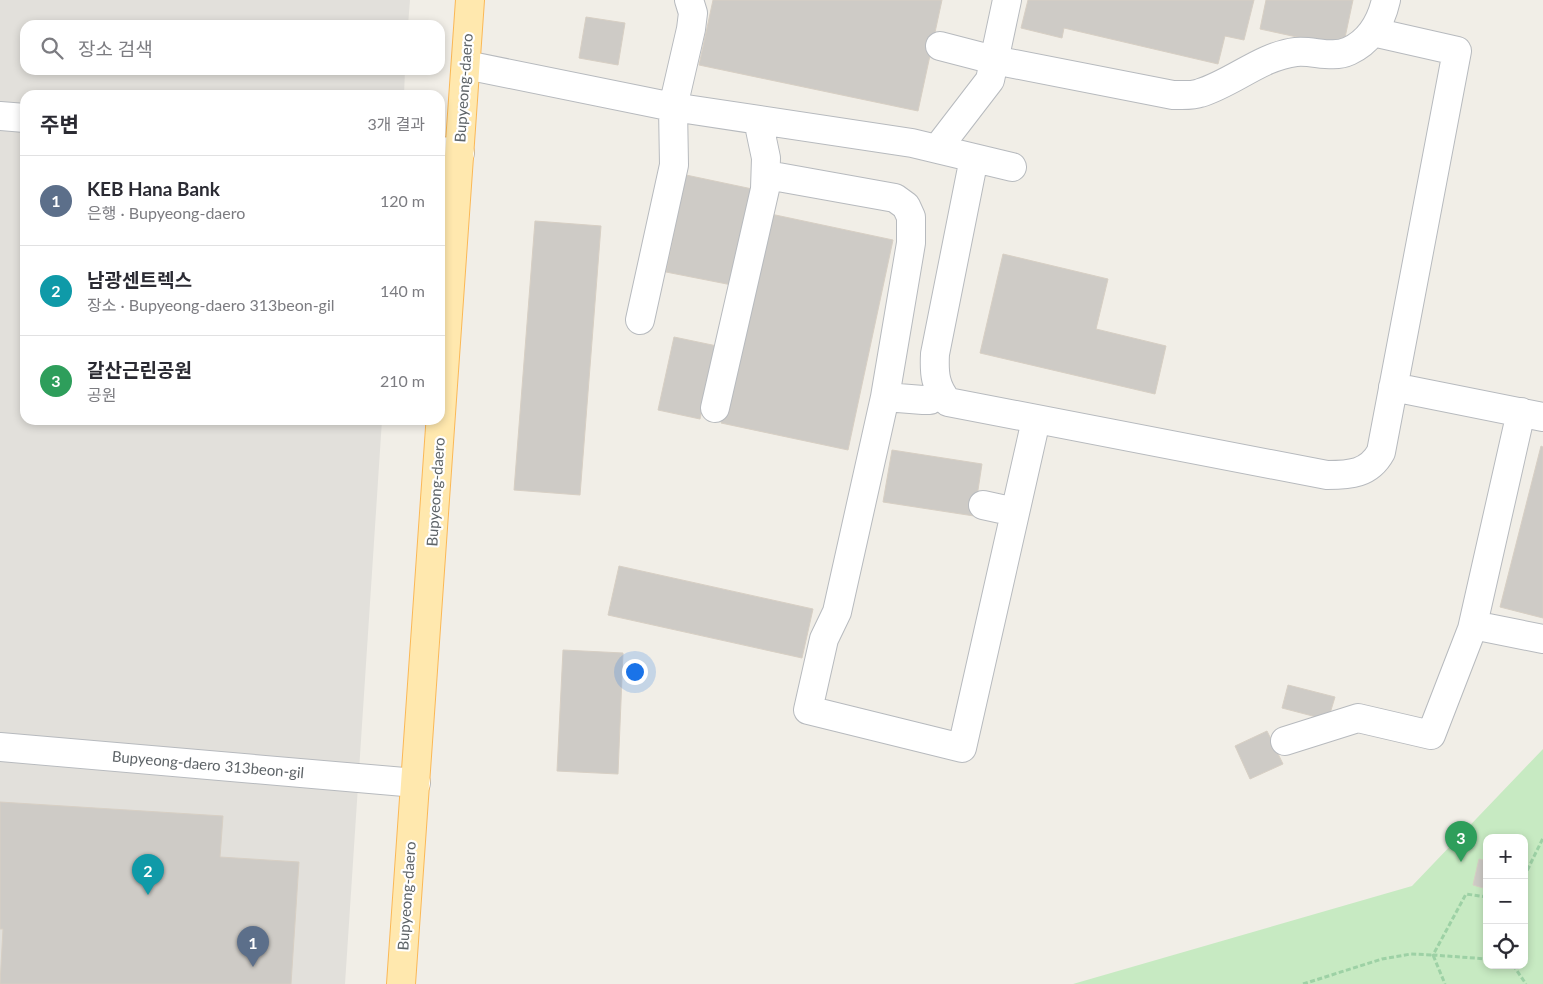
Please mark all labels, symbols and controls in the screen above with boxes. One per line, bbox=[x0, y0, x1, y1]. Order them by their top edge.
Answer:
search box bbox=[20, 20, 445, 75]
street label: Bupyeong-daero bbox=[450, 33, 476, 143]
icon: search bbox=[38, 34, 66, 62]
text: 장소 검색 bbox=[78, 37, 153, 60]
text: 주변 bbox=[40, 111, 79, 136]
text: 3개 결과 bbox=[367, 114, 425, 133]
text: KEB Hana Bank bbox=[87, 177, 220, 200]
text: 1 bbox=[51, 191, 61, 210]
text: 120 m bbox=[380, 191, 425, 210]
text: 은행 · Bupyeong-daero bbox=[87, 203, 245, 222]
text: 남광센트렉스 bbox=[87, 268, 192, 291]
text: 2 bbox=[51, 281, 61, 300]
text: 140 m bbox=[380, 281, 425, 300]
text: 장소 · Bupyeong-daero 313beon-gil bbox=[87, 295, 335, 314]
text: 갈산근린공원 bbox=[87, 358, 192, 381]
text: 3 bbox=[51, 371, 61, 390]
text: 210 m bbox=[380, 371, 425, 390]
text: 공원 bbox=[87, 385, 116, 404]
street label: Bupyeong-daero bbox=[422, 437, 448, 547]
your location bbox=[622, 659, 648, 685]
street label: Bupyeong-daero 313beon-gil bbox=[111, 747, 305, 781]
pin: 3 bbox=[1445, 821, 1477, 862]
map controls bbox=[1483, 834, 1528, 969]
button: + bbox=[1483, 834, 1528, 879]
street label: Bupyeong-daero bbox=[393, 841, 419, 951]
pin: 2 bbox=[132, 854, 164, 895]
button: − bbox=[1483, 879, 1528, 924]
button: locate bbox=[1483, 924, 1528, 969]
pin: 1 bbox=[237, 926, 269, 967]

